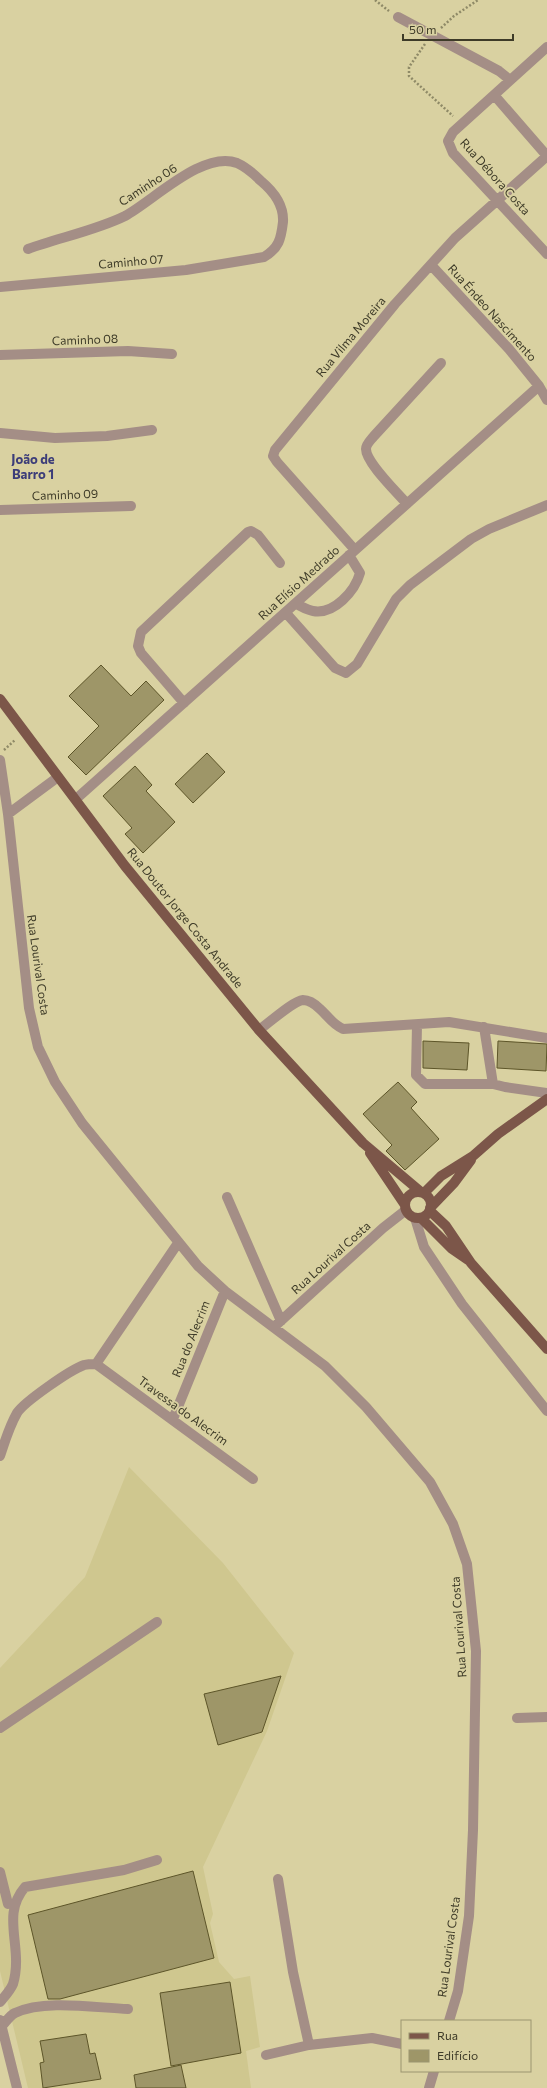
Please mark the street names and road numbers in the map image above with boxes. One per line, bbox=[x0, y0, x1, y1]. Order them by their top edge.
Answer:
street label: Rua Débora Costa bbox=[458, 135, 534, 217]
street label: Caminho 06 bbox=[116, 160, 179, 208]
street label: Caminho 07 bbox=[98, 251, 164, 271]
street label: Rua Éndeo Nascimento bbox=[446, 261, 540, 364]
street label: Rua Vilma Moreira bbox=[313, 293, 388, 379]
street label: Caminho 08 bbox=[52, 331, 118, 347]
street label: Caminho 09 bbox=[32, 486, 98, 502]
street label: Rua Elísio Medrado bbox=[255, 542, 342, 622]
street label: Rua Doutor Jorge Costa Andrade bbox=[124, 845, 247, 991]
street label: Rua Lourival Costa bbox=[25, 914, 53, 1016]
street label: Rua Lourival Costa bbox=[288, 1218, 373, 1296]
street label: Rua do Alecrim bbox=[168, 1298, 212, 1379]
street label: Travessa do Alecrim bbox=[136, 1373, 231, 1447]
street label: Rua Lourival Costa bbox=[447, 1576, 469, 1678]
street label: Rua Lourival Costa bbox=[434, 1896, 462, 1998]

